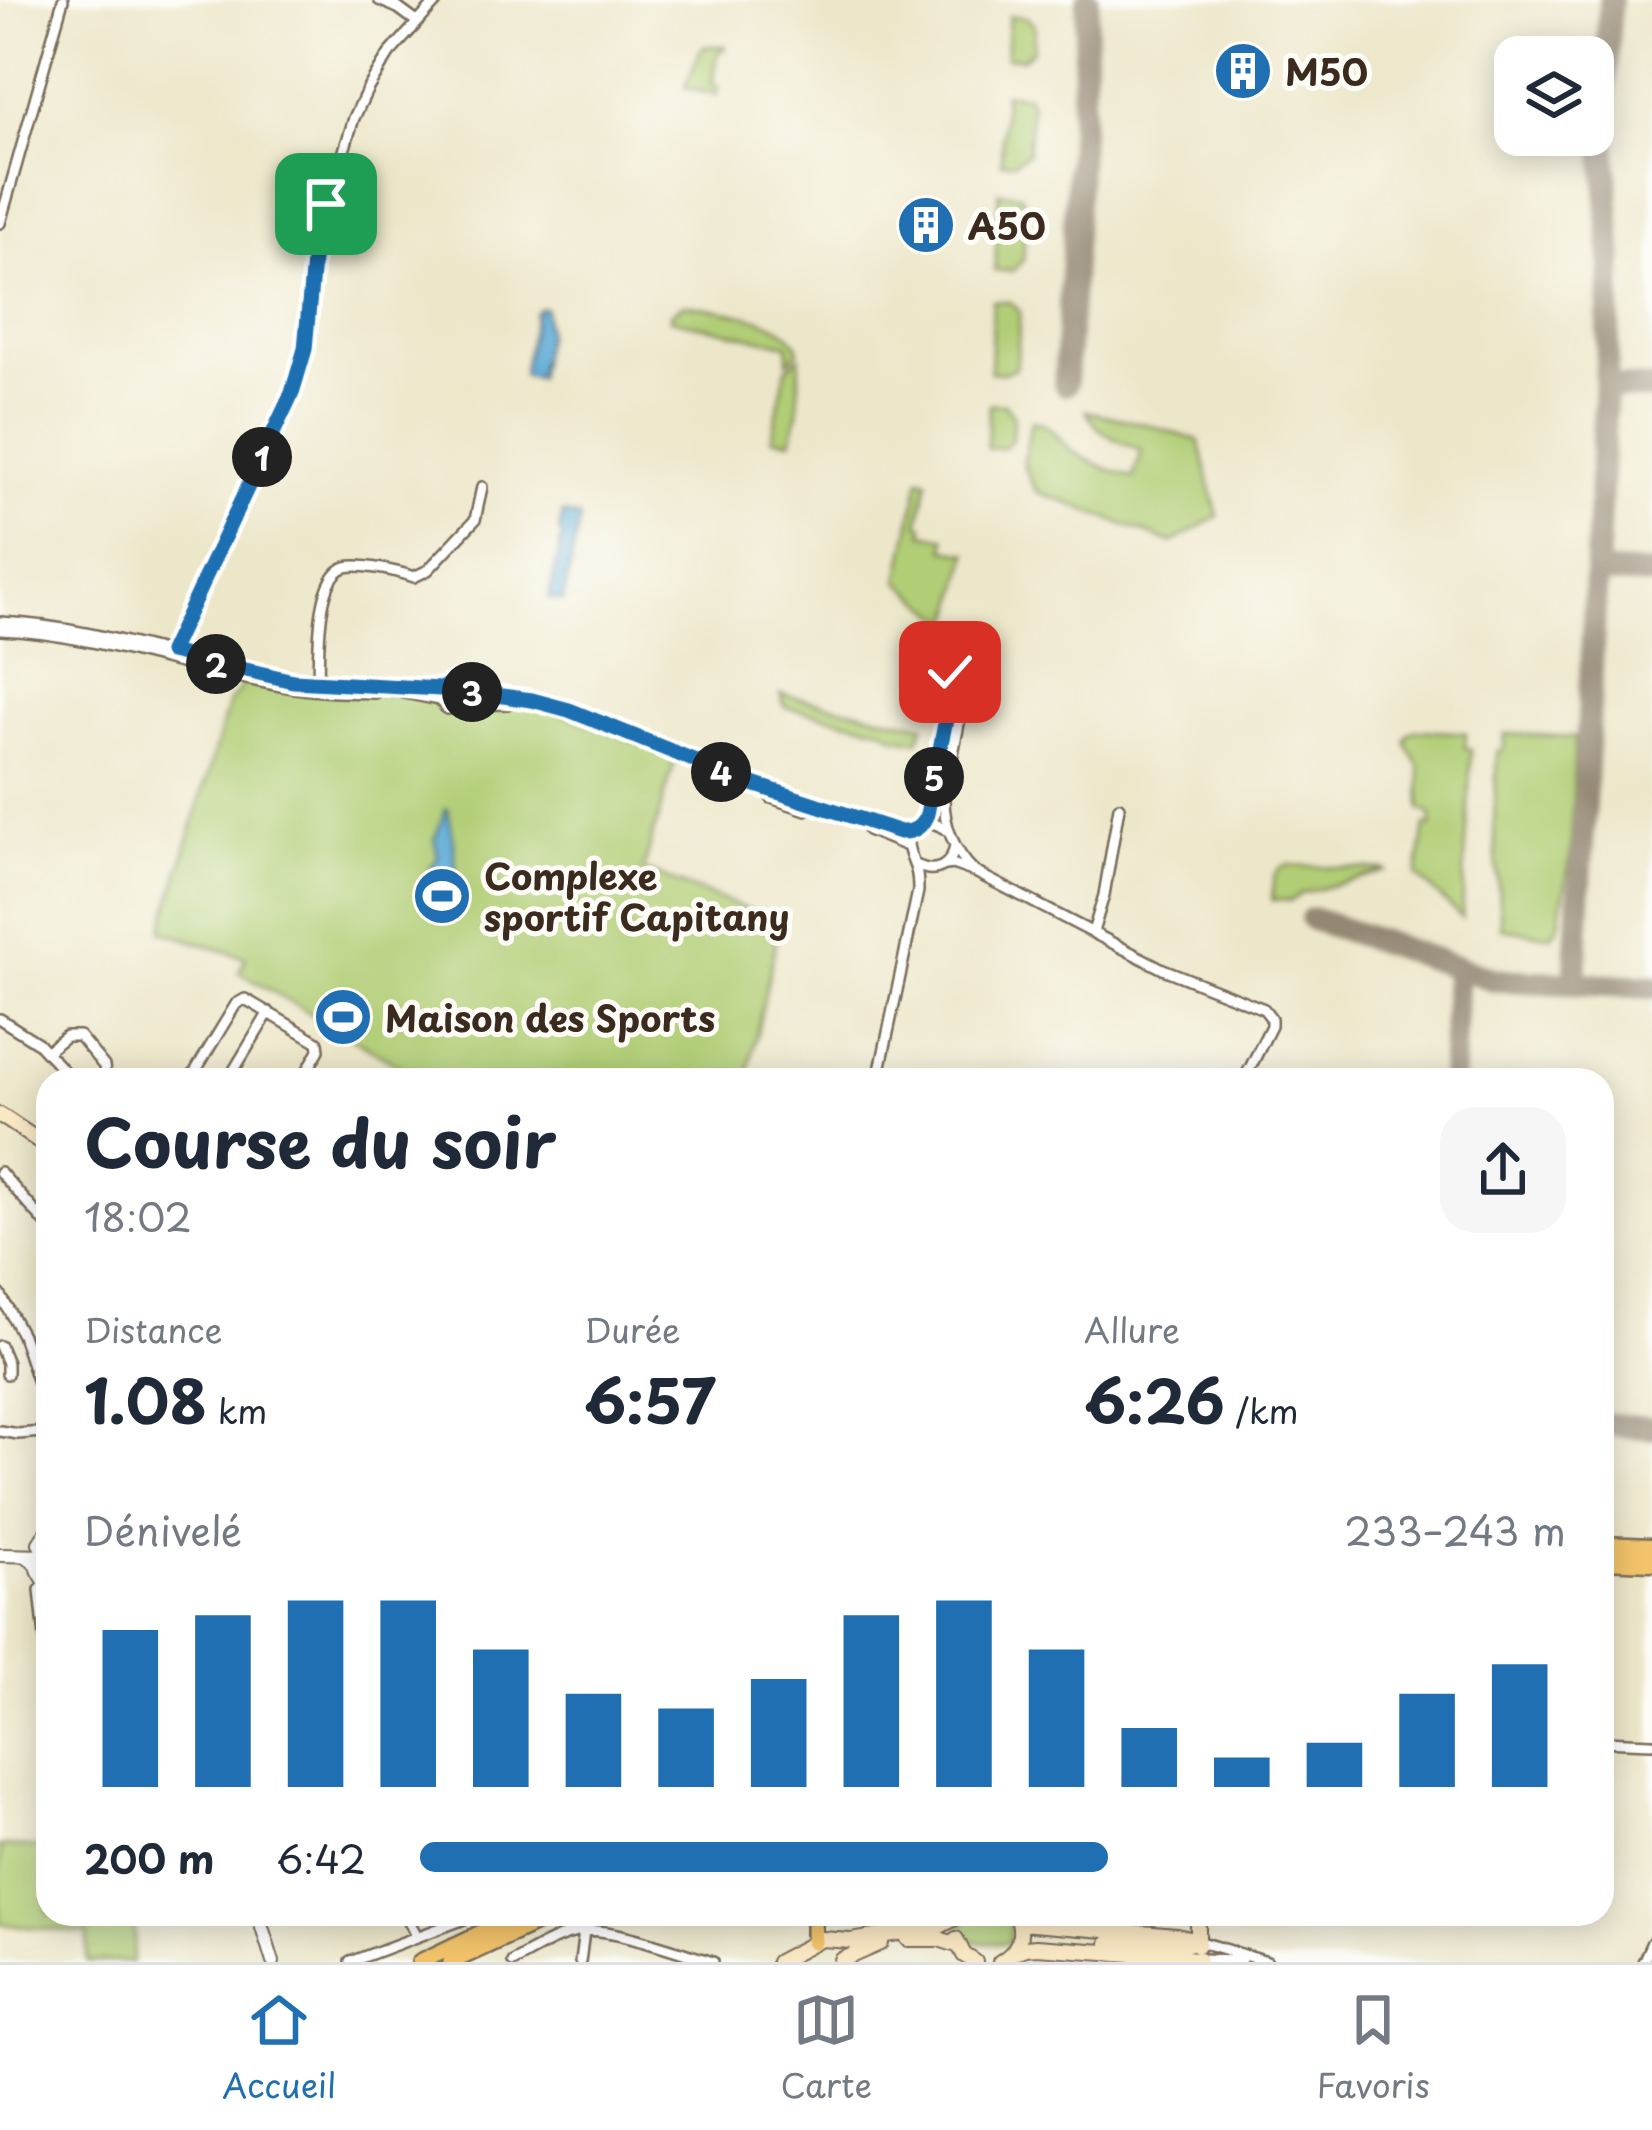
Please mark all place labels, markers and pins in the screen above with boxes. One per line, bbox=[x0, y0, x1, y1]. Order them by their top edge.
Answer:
building icon: M50 bbox=[1212, 40, 1274, 102]
place label: M50 bbox=[1285, 44, 1368, 98]
pin bbox=[275, 153, 377, 255]
building icon: A50 bbox=[895, 194, 957, 256]
place label: A50 bbox=[968, 198, 1046, 252]
pin: 1 bbox=[232, 427, 292, 487]
pin bbox=[899, 621, 1001, 723]
pin: 2 bbox=[186, 634, 246, 694]
pin: 3 bbox=[442, 662, 502, 722]
pin: 4 bbox=[691, 742, 751, 802]
pin: 5 bbox=[904, 747, 964, 807]
place label: Complexe sportif Capitany bbox=[484, 848, 790, 943]
sports icon: Complexe sportif Capitany bbox=[411, 865, 473, 927]
sports icon: Maison des Sports bbox=[312, 986, 374, 1048]
place label: Maison des Sports bbox=[385, 990, 715, 1044]

